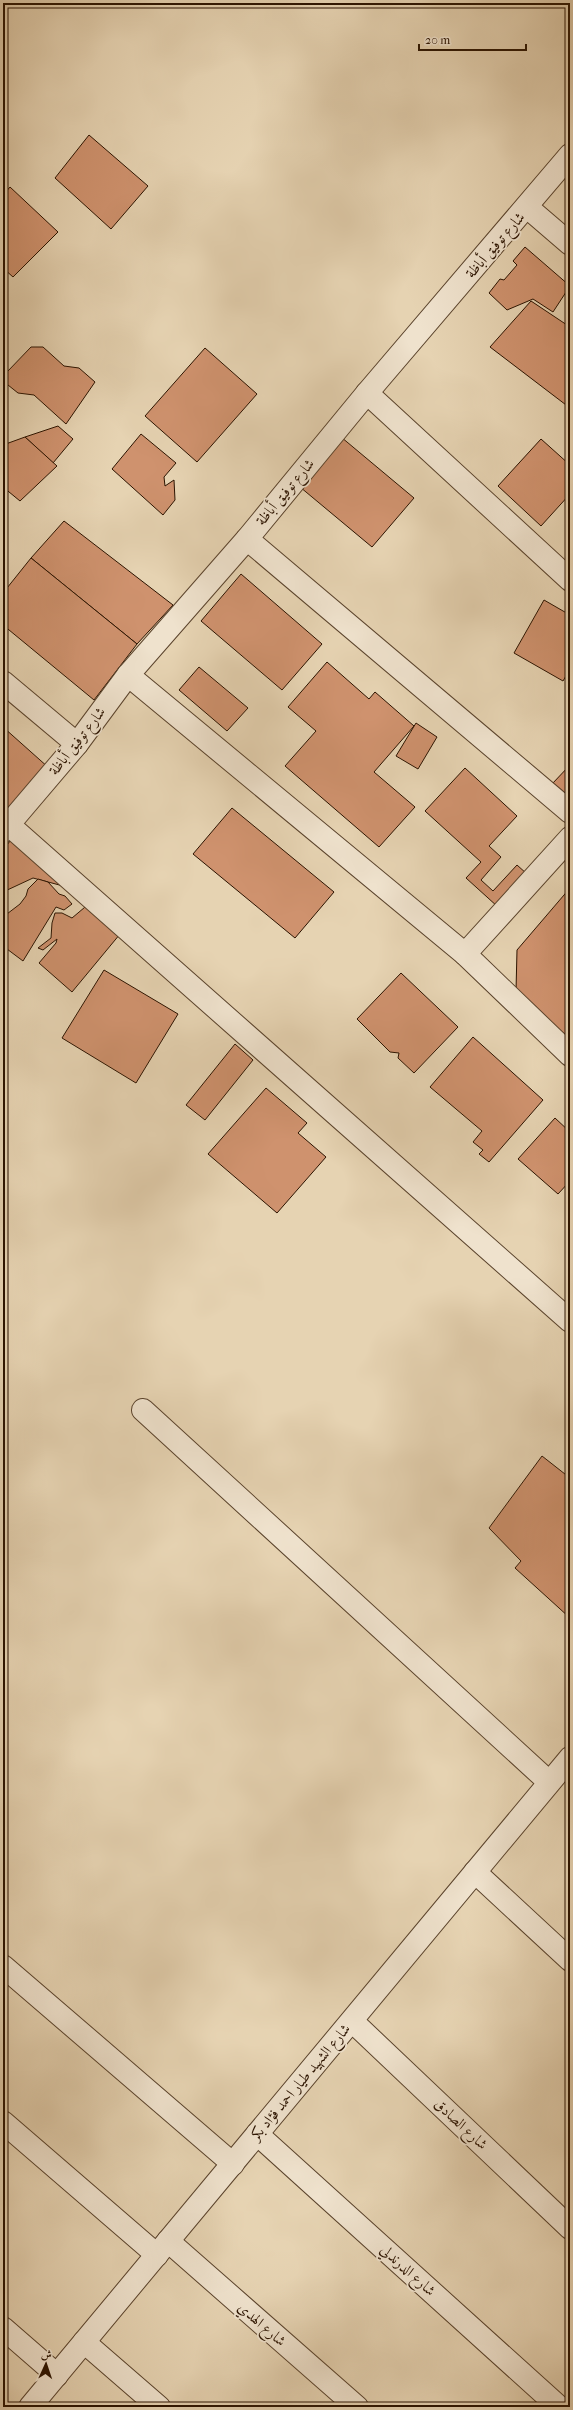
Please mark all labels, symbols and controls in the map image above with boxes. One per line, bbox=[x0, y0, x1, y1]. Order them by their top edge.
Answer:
scale bar bbox=[419, 26, 526, 52]
text: 20 m bbox=[425, 33, 450, 47]
street label: شارع توفيق أباظة bbox=[460, 207, 532, 284]
street label: شارع توفيق أباظة bbox=[250, 454, 321, 532]
street label: شارع توفيق أباظة bbox=[43, 702, 112, 781]
street label: شارع الشهيد طيار احمد فؤاد بكر bbox=[245, 2020, 357, 2148]
street label: شارع الصادق bbox=[428, 2095, 491, 2156]
street label: شارع الدرندلي bbox=[374, 2240, 439, 2303]
street label: شارع الهدي bbox=[232, 2298, 290, 2353]
north arrow bbox=[26, 2344, 66, 2384]
text: ش bbox=[41, 2348, 52, 2361]

